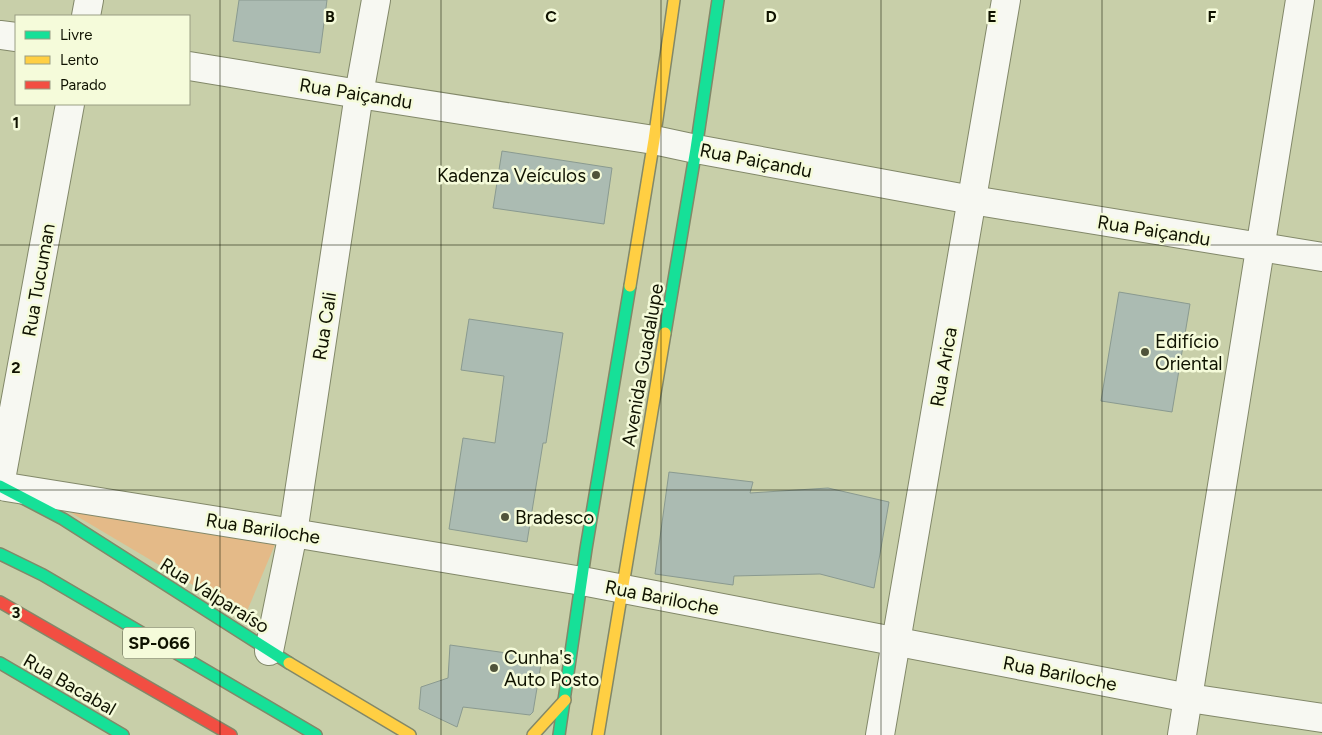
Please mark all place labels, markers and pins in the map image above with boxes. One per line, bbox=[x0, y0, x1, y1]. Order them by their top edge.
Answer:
place label: Kadenza Veículos bbox=[437, 164, 586, 187]
marker: Kadenza Veículos bbox=[590, 169, 602, 181]
place label: Edifício Oriental bbox=[1155, 330, 1223, 375]
marker: Edifício Oriental bbox=[1139, 346, 1151, 358]
place label: Bradesco bbox=[515, 506, 594, 529]
marker: Bradesco bbox=[499, 511, 511, 523]
place label: Cunha's Auto Posto bbox=[504, 646, 599, 691]
marker: Cunha's Auto Posto bbox=[488, 662, 500, 674]

